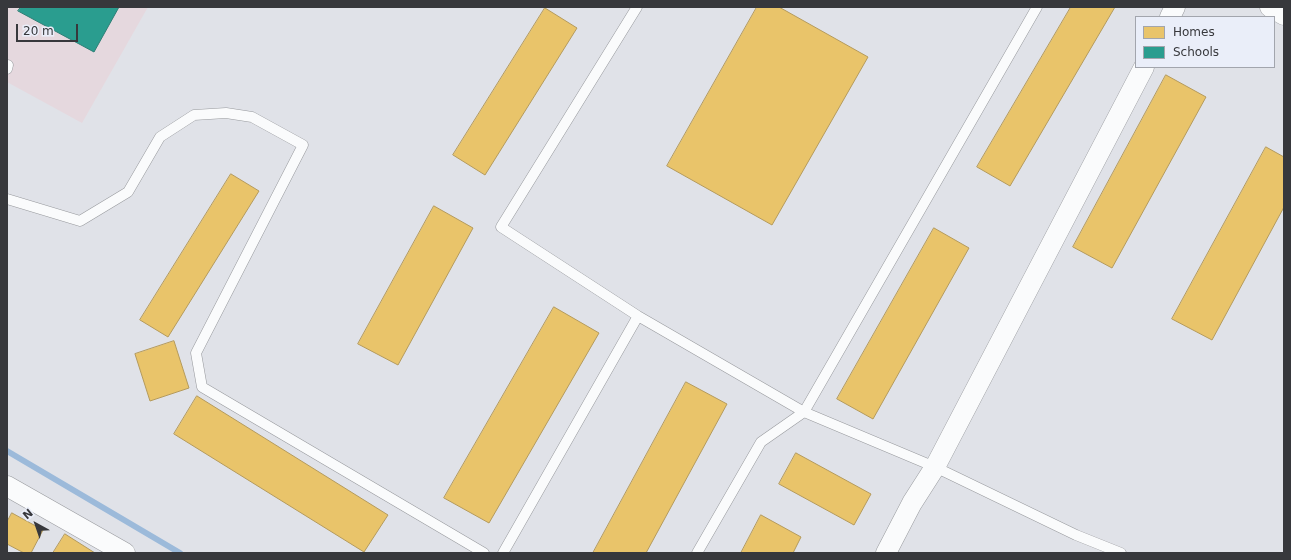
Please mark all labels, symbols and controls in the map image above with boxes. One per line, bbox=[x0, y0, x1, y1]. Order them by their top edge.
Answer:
scale bar bbox=[18, 16, 80, 42]
legend bbox=[1135, 16, 1275, 68]
text: 20 m bbox=[23, 24, 54, 38]
text: Homes bbox=[1173, 25, 1215, 39]
text: Schools bbox=[1173, 45, 1219, 59]
north arrow bbox=[16, 504, 56, 544]
text: N bbox=[20, 506, 36, 522]

